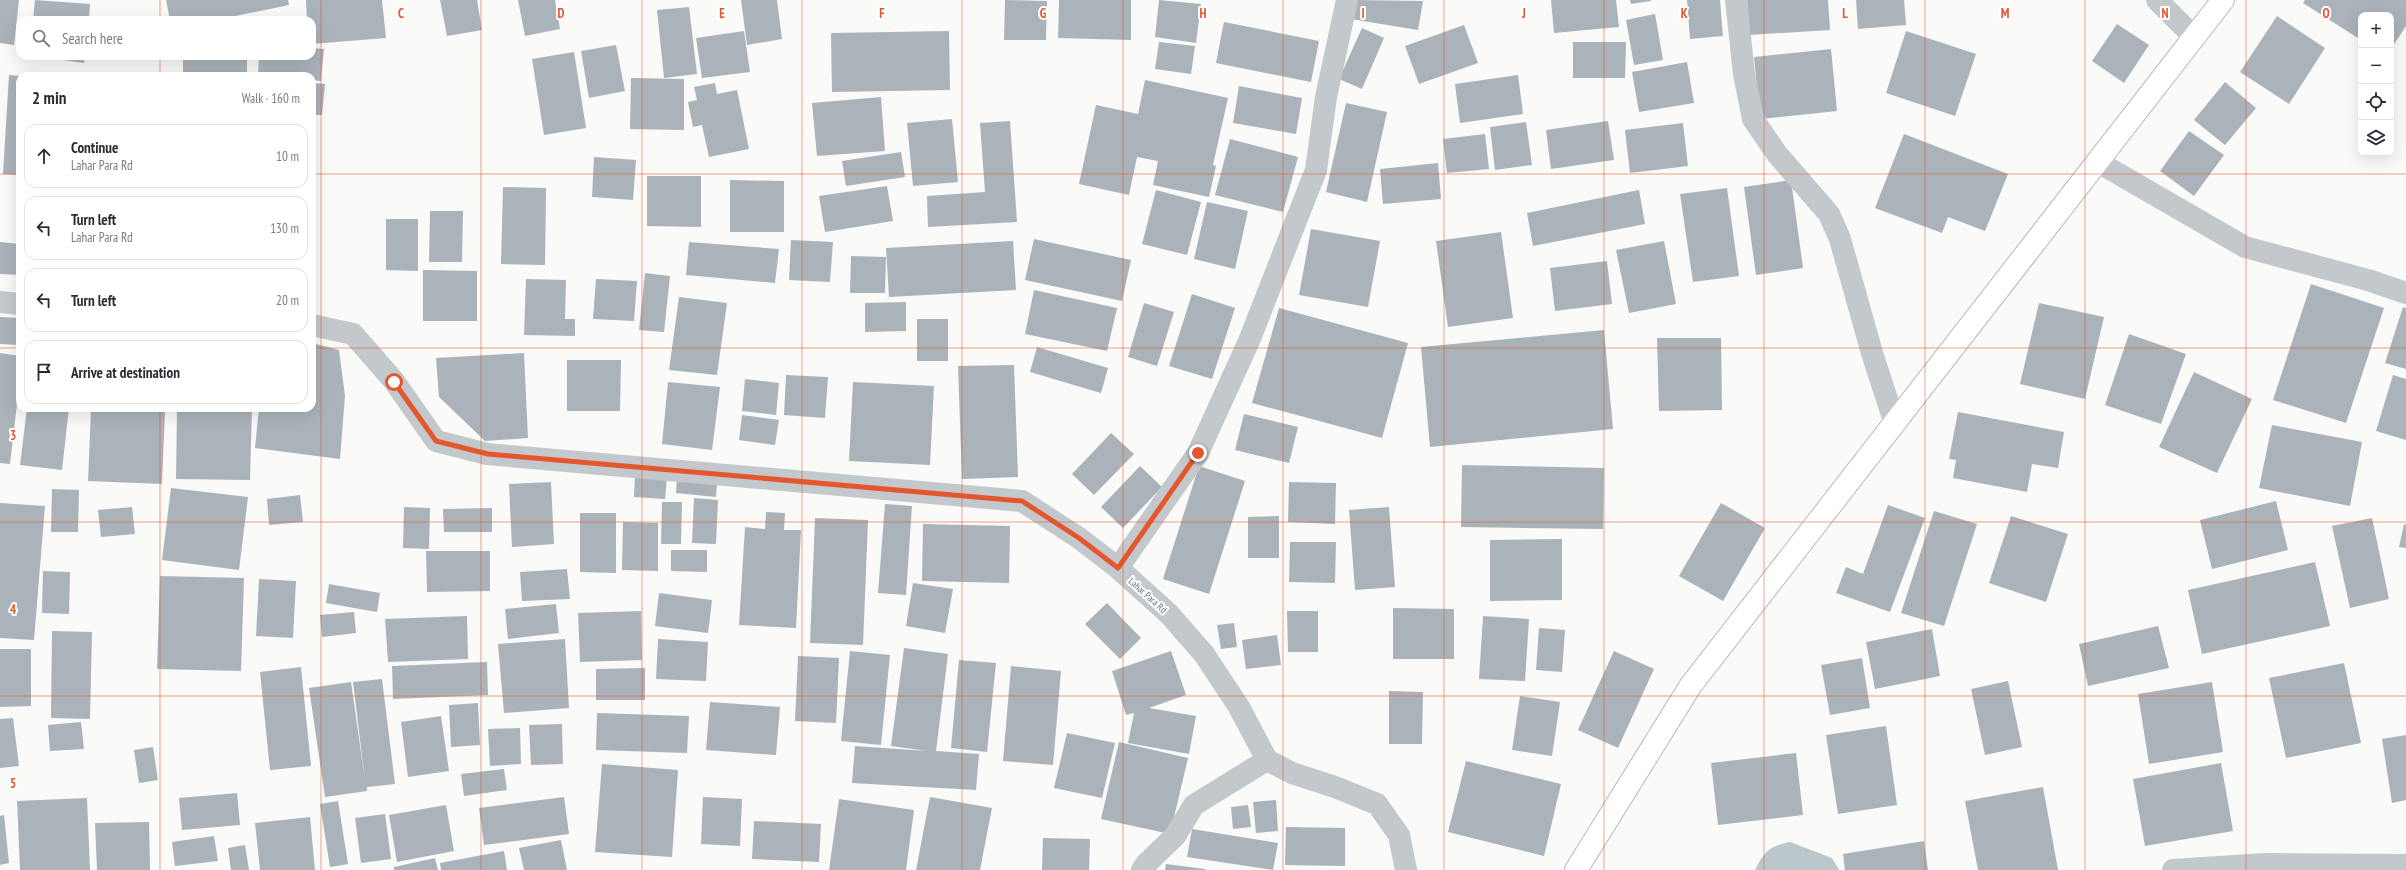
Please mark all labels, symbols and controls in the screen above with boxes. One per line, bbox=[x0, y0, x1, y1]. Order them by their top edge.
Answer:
text: C bbox=[398, 5, 404, 22]
text: D bbox=[558, 5, 565, 22]
text: E bbox=[719, 5, 725, 22]
text: F bbox=[879, 5, 885, 22]
text: G bbox=[1040, 5, 1047, 22]
text: H bbox=[1200, 5, 1207, 22]
text: I bbox=[1361, 5, 1365, 22]
text: J bbox=[1521, 5, 1526, 22]
text: K bbox=[1681, 5, 1688, 22]
text: L bbox=[1842, 5, 1848, 22]
text: M bbox=[2001, 5, 2010, 22]
text: N bbox=[2161, 5, 2169, 22]
text: O bbox=[2322, 5, 2330, 22]
map controls bbox=[2358, 12, 2394, 156]
button: + bbox=[2358, 12, 2394, 48]
search box bbox=[16, 16, 316, 60]
icon: search bbox=[30, 27, 52, 49]
text: Search here bbox=[62, 29, 123, 48]
button: − bbox=[2358, 48, 2394, 84]
button: locate bbox=[2358, 84, 2394, 120]
text: 2 min bbox=[32, 87, 66, 109]
text: Walk · 160 m bbox=[242, 90, 300, 107]
button: layers bbox=[2358, 120, 2394, 156]
text: Continue bbox=[71, 138, 118, 157]
icon: ahead bbox=[33, 145, 55, 167]
text: 10 m bbox=[276, 148, 299, 165]
text: Lahar Para Rd bbox=[71, 157, 133, 174]
text: Turn left bbox=[71, 210, 116, 229]
icon: left bbox=[33, 217, 55, 239]
text: 130 m bbox=[270, 220, 299, 237]
text: Lahar Para Rd bbox=[71, 229, 133, 246]
icon: left bbox=[33, 289, 55, 311]
text: Turn left bbox=[71, 291, 116, 310]
text: 20 m bbox=[276, 292, 299, 309]
icon: arrive bbox=[33, 361, 55, 383]
text: Arrive at destination bbox=[71, 363, 180, 382]
route start bbox=[385, 373, 403, 391]
text: 3 bbox=[10, 427, 16, 444]
route end bbox=[1189, 444, 1207, 462]
street label: Lahar Para Rd bbox=[1126, 575, 1170, 616]
text: 4 bbox=[10, 601, 17, 618]
text: 5 bbox=[10, 775, 16, 792]

